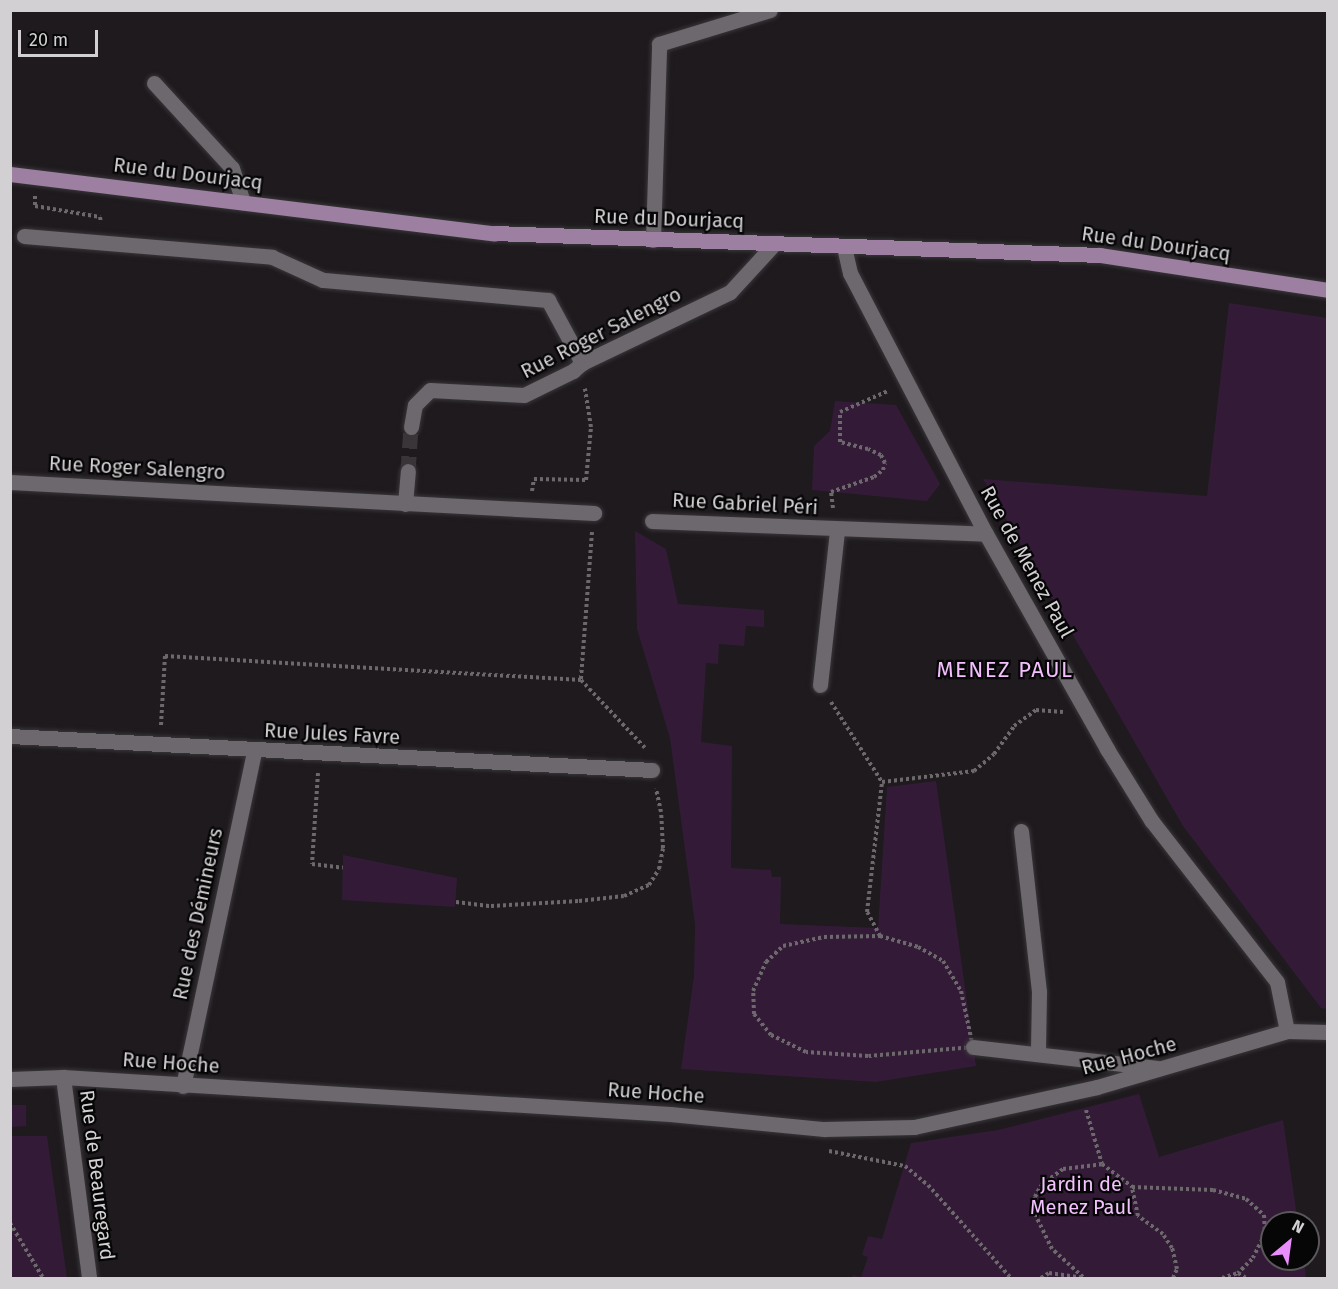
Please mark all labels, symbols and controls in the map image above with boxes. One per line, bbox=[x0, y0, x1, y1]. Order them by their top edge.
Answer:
scale bar bbox=[21, 18, 100, 56]
text: 20 m bbox=[29, 29, 68, 51]
street label: Rue du Dourjacq bbox=[112, 153, 264, 195]
street label: Rue du Dourjacq bbox=[594, 204, 744, 234]
street label: Rue du Dourjacq bbox=[1080, 222, 1232, 266]
street label: Rue Roger Salengro bbox=[517, 282, 685, 384]
street label: Rue Roger Salengro bbox=[48, 451, 226, 485]
street label: Rue de Menez Paul bbox=[975, 482, 1079, 642]
street label: Rue Gabriel Péri bbox=[671, 488, 819, 520]
district label: MENEZ PAUL bbox=[936, 657, 1074, 683]
street label: Rue Jules Favre bbox=[263, 718, 401, 750]
street label: Rue des Démineurs bbox=[168, 826, 228, 1002]
street label: Rue Hoche bbox=[1079, 1032, 1179, 1080]
street label: Rue Hoche bbox=[122, 1048, 220, 1078]
street label: Rue Hoche bbox=[607, 1078, 705, 1108]
street label: Rue de Beauregard bbox=[75, 1088, 119, 1262]
park label: Jardin de Menez Paul bbox=[1030, 1172, 1132, 1219]
north arrow bbox=[1260, 1211, 1320, 1271]
text: N bbox=[1289, 1216, 1307, 1237]

